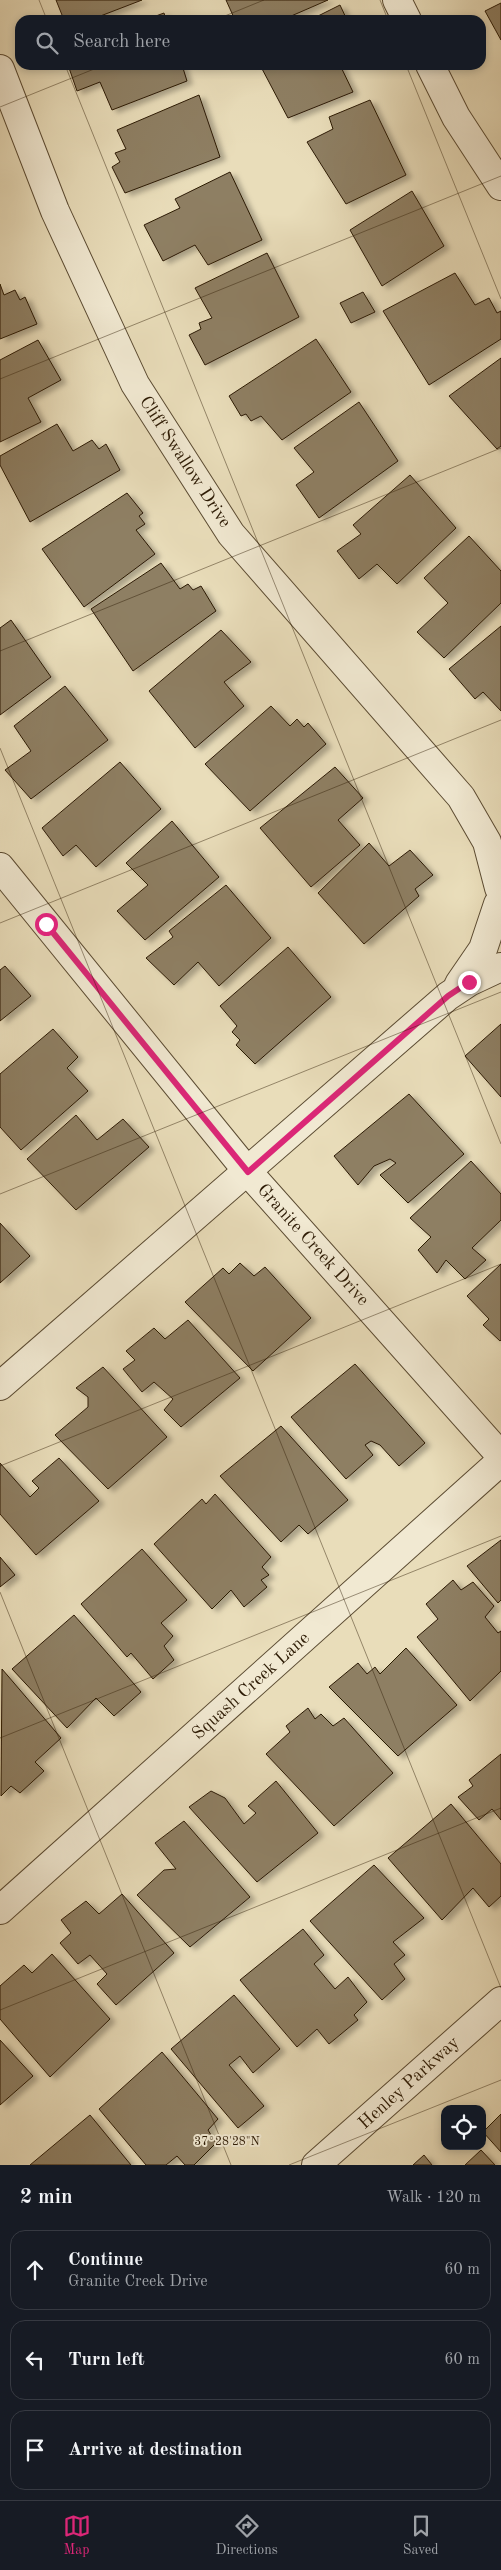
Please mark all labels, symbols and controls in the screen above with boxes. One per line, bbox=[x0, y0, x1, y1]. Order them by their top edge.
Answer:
search box bbox=[15, 15, 486, 70]
icon: search bbox=[33, 29, 61, 57]
text: Search here bbox=[73, 33, 170, 52]
street label: Cliff Swallow Drive bbox=[136, 393, 234, 531]
route start bbox=[35, 913, 58, 936]
route end bbox=[458, 971, 481, 994]
street label: Granite Creek Drive bbox=[254, 1181, 372, 1309]
street label: Squash Creek Lane bbox=[189, 1629, 313, 1743]
street label: Henley Parkway bbox=[355, 2033, 463, 2133]
map controls bbox=[441, 2105, 486, 2150]
button: locate bbox=[441, 2105, 486, 2150]
text: 37°28'28"N bbox=[194, 2136, 260, 2148]
text: 2 min bbox=[20, 2187, 73, 2208]
text: Walk · 120 m bbox=[386, 2190, 481, 2206]
text: Continue bbox=[68, 2251, 143, 2270]
icon: ahead bbox=[21, 2256, 49, 2284]
text: 60 m bbox=[444, 2262, 480, 2278]
text: Granite Creek Drive bbox=[68, 2274, 208, 2290]
icon: left bbox=[21, 2346, 49, 2374]
text: Turn left bbox=[68, 2351, 145, 2370]
text: 60 m bbox=[444, 2352, 480, 2368]
icon: arrive bbox=[21, 2436, 49, 2464]
text: Arrive at destination bbox=[68, 2441, 242, 2460]
tab: Map bbox=[63, 2512, 91, 2559]
tab: Directions bbox=[216, 2512, 278, 2559]
tab: Saved bbox=[403, 2512, 438, 2559]

